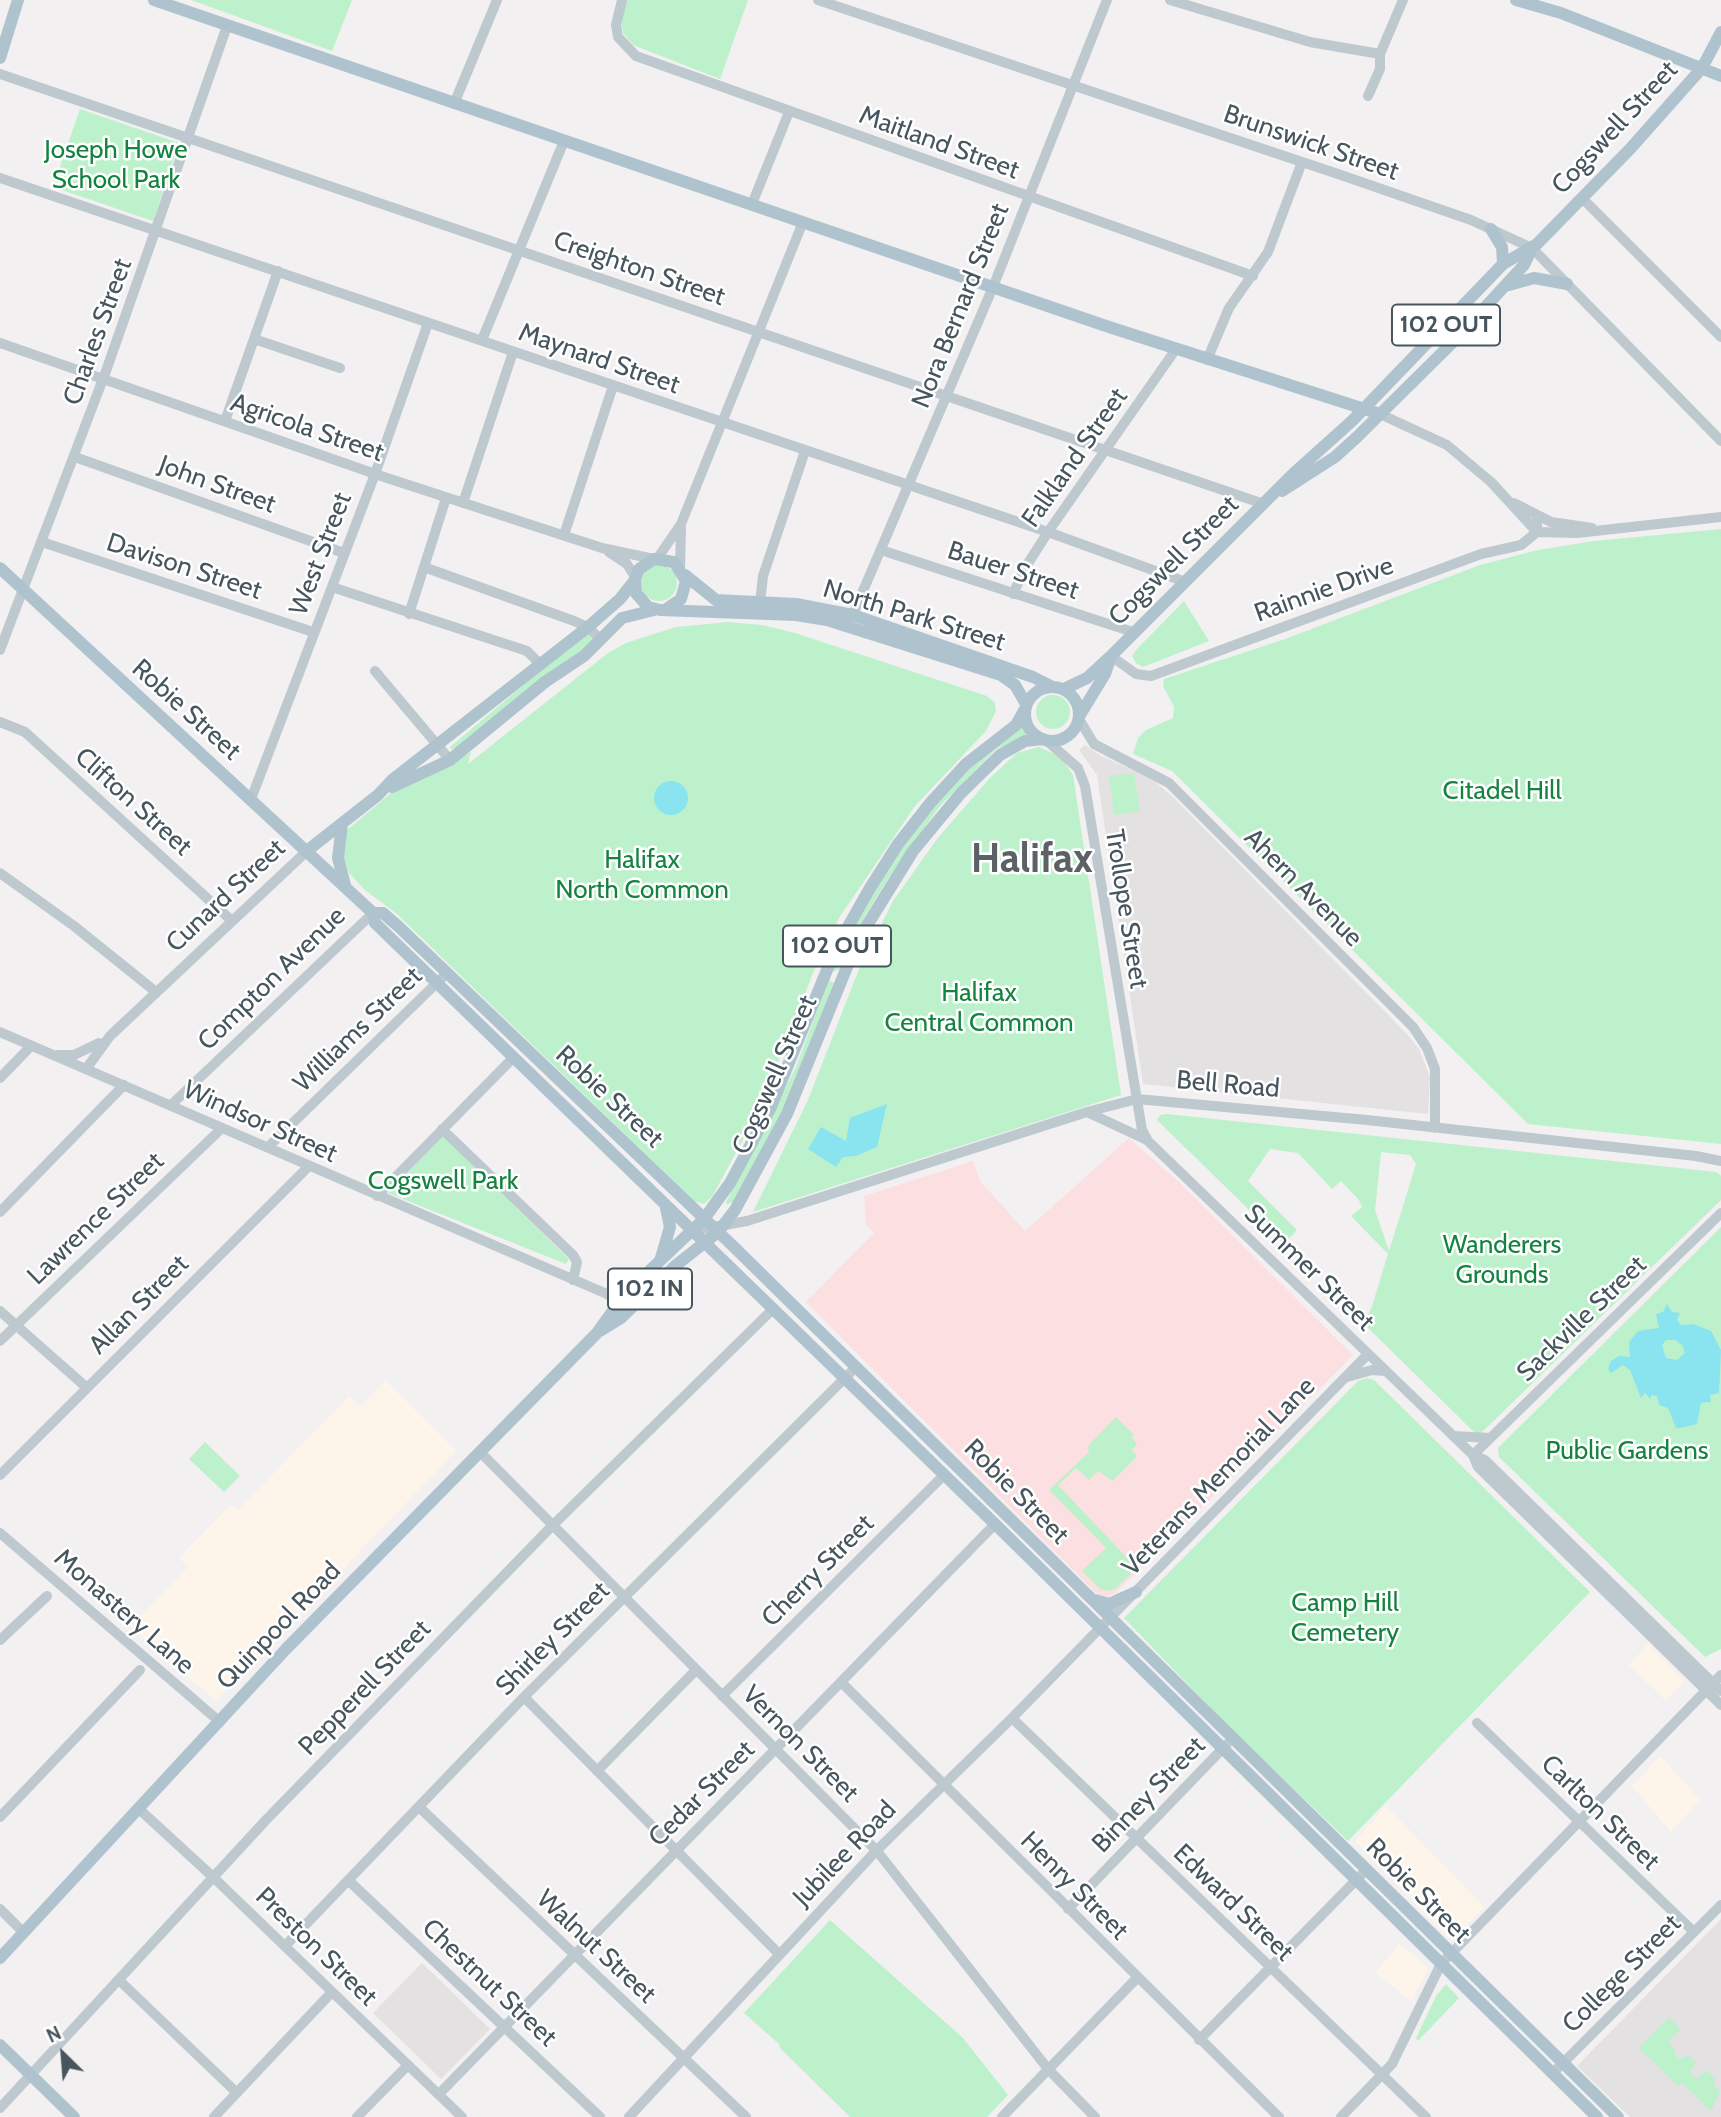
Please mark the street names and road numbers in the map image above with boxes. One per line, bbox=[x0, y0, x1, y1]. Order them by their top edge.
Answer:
street label: Cogswell Street bbox=[1545, 55, 1685, 201]
street label: Brunswick Street bbox=[1219, 98, 1403, 188]
street label: Maitland Street bbox=[855, 100, 1023, 186]
street label: Nora Bernard Street bbox=[906, 199, 1016, 413]
street label: Creighton Street bbox=[549, 225, 729, 313]
street label: Charles Street bbox=[57, 255, 139, 409]
road number: 102 OUT bbox=[1392, 304, 1500, 346]
street label: Maynard Street bbox=[514, 317, 684, 401]
street label: Falkland Street bbox=[1016, 382, 1134, 534]
street label: Agricola Street bbox=[226, 387, 388, 469]
street label: John Street bbox=[154, 450, 280, 520]
street label: West Street bbox=[283, 488, 359, 620]
street label: Cogswell Street bbox=[1103, 490, 1245, 632]
street label: Davison Street bbox=[102, 527, 266, 607]
street label: Bauer Street bbox=[944, 535, 1082, 607]
street label: Rainnie Drive bbox=[1250, 550, 1398, 630]
street label: North Park Street bbox=[819, 573, 1009, 659]
street label: Robie Street bbox=[125, 653, 247, 767]
street label: Clifton Street bbox=[68, 741, 198, 863]
street label: Ahern Avenue bbox=[1237, 822, 1369, 954]
street label: Trollope Street bbox=[1098, 827, 1154, 991]
street label: Cunard Street bbox=[160, 833, 292, 959]
street label: Compton Avenue bbox=[192, 901, 352, 1057]
road number: 102 OUT bbox=[783, 926, 891, 966]
street label: Williams Street bbox=[287, 961, 429, 1099]
street label: Cogswell Street bbox=[726, 991, 824, 1159]
street label: Robie Street bbox=[549, 1039, 669, 1155]
street label: Bell Road bbox=[1175, 1065, 1281, 1105]
street label: Windsor Street bbox=[178, 1074, 342, 1170]
street label: Lawrence Street bbox=[21, 1146, 171, 1292]
street label: Summer Street bbox=[1238, 1198, 1380, 1338]
street label: Allan Street bbox=[83, 1249, 195, 1361]
street label: Sackville Street bbox=[1511, 1250, 1653, 1388]
road number: 102 IN bbox=[608, 1268, 692, 1310]
street label: Veterans Memorial Lane bbox=[1116, 1371, 1322, 1583]
street label: Robie Street bbox=[957, 1433, 1075, 1551]
street label: Cherry Street bbox=[755, 1508, 881, 1634]
street label: Monastery Lane bbox=[48, 1543, 200, 1681]
street label: Quinpool Road bbox=[210, 1556, 348, 1696]
street label: Shirley Street bbox=[490, 1576, 616, 1702]
street label: Pepperell Street bbox=[293, 1614, 437, 1762]
street label: Vernon Street bbox=[735, 1679, 865, 1809]
street label: Binney Street bbox=[1086, 1731, 1212, 1859]
street label: Cedar Street bbox=[643, 1735, 761, 1853]
street label: Carlton Street bbox=[1534, 1749, 1666, 1877]
street label: Jubilee Road bbox=[787, 1795, 903, 1913]
street label: Henry Street bbox=[1014, 1826, 1134, 1946]
street label: Robie Street bbox=[1359, 1832, 1477, 1950]
street label: Edward Street bbox=[1167, 1838, 1299, 1968]
street label: Preston Street bbox=[249, 1881, 383, 2013]
street label: Walnut Street bbox=[530, 1884, 662, 2010]
street label: College Street bbox=[1556, 1908, 1688, 2040]
street label: Chestnut Street bbox=[415, 1913, 563, 2053]

